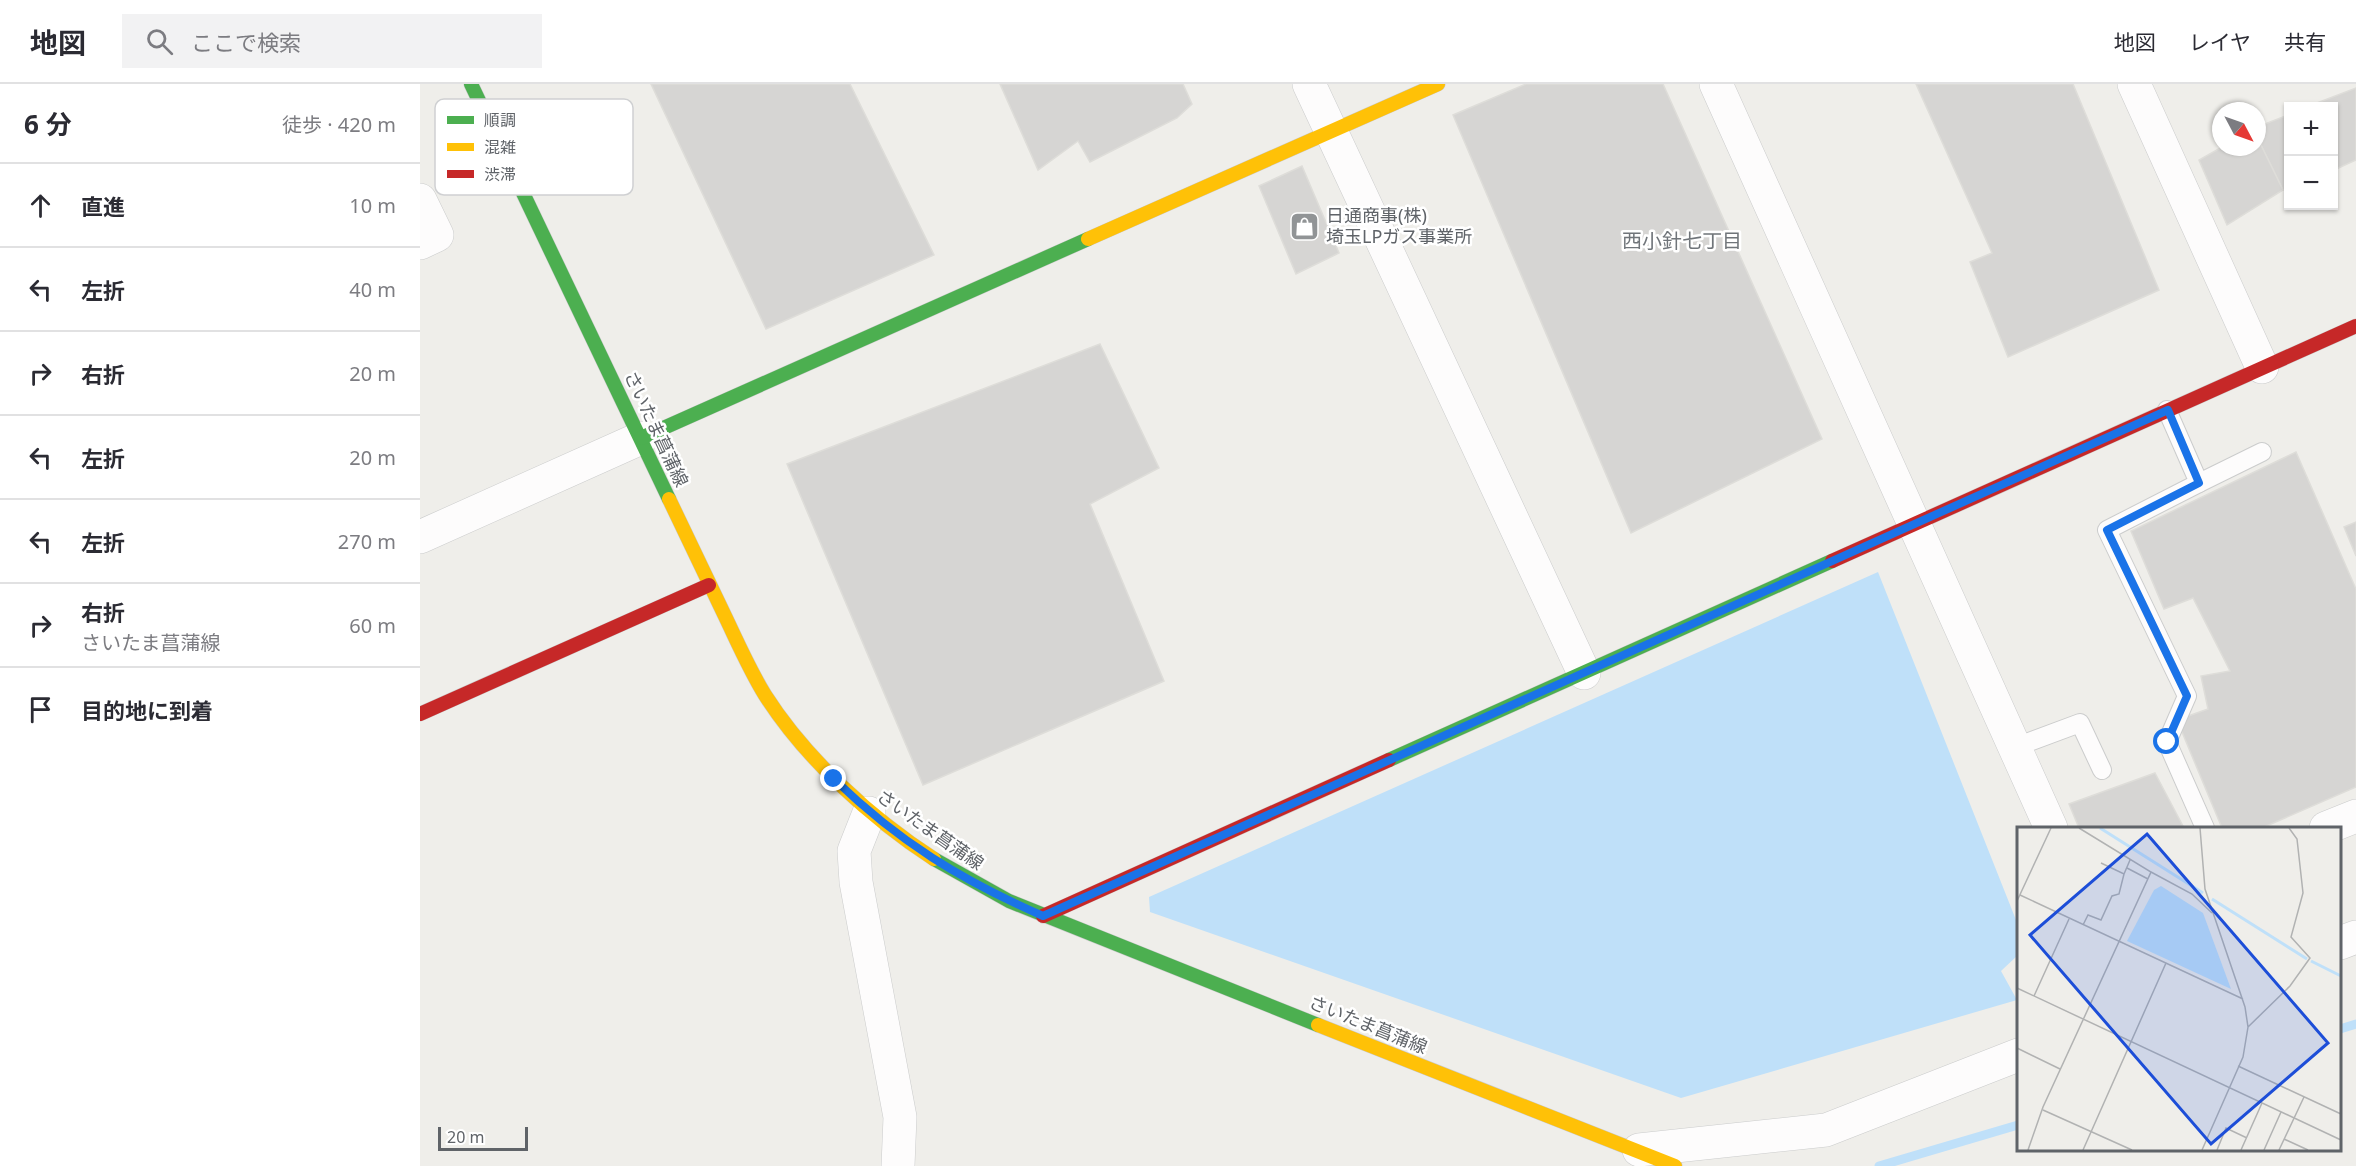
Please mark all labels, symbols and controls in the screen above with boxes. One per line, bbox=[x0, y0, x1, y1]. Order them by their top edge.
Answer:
search box bbox=[122, 14, 542, 68]
text: 地図 bbox=[30, 23, 86, 61]
icon: search bbox=[143, 25, 176, 58]
text: ここで検索 bbox=[191, 27, 301, 57]
text: 地図 bbox=[2114, 28, 2156, 56]
text: レイヤ bbox=[2189, 28, 2251, 56]
text: 共有 bbox=[2284, 28, 2326, 56]
legend bbox=[435, 99, 633, 195]
north arrow bbox=[2212, 102, 2266, 156]
map controls bbox=[2284, 102, 2338, 210]
button: + bbox=[2284, 102, 2338, 156]
text: 6 分 bbox=[24, 106, 72, 142]
text: 順調 bbox=[484, 109, 516, 131]
text: 徒歩 · 420 m bbox=[282, 111, 396, 138]
text: 混雑 bbox=[484, 136, 516, 158]
button: − bbox=[2284, 156, 2338, 210]
text: 渋滞 bbox=[484, 163, 516, 185]
icon: ahead bbox=[24, 189, 57, 222]
text: 直進 bbox=[81, 191, 125, 221]
text: 10 m bbox=[349, 192, 396, 219]
place label: 日通商事(株) 埼玉LPガス事業所 bbox=[1326, 203, 1472, 248]
shop icon: 日通商事(株) 埼玉LPガス事業所 bbox=[1289, 210, 1321, 242]
district label: 西小針七丁目 bbox=[1622, 227, 1742, 254]
icon: left bbox=[24, 273, 57, 306]
text: 左折 bbox=[81, 275, 125, 305]
text: 40 m bbox=[349, 276, 396, 303]
icon: right bbox=[24, 357, 57, 390]
text: 右折 bbox=[81, 359, 125, 389]
text: 20 m bbox=[349, 360, 396, 387]
street label: さいたま菖蒲線 bbox=[620, 367, 694, 491]
icon: left bbox=[24, 441, 57, 474]
text: 左折 bbox=[81, 443, 125, 473]
text: 20 m bbox=[349, 444, 396, 471]
icon: left bbox=[24, 525, 57, 558]
text: 左折 bbox=[81, 527, 125, 557]
text: 270 m bbox=[338, 528, 396, 555]
text: 右折 bbox=[81, 597, 125, 627]
icon: right bbox=[24, 609, 57, 642]
text: 60 m bbox=[349, 612, 396, 639]
text: さいたま菖蒲線 bbox=[81, 629, 220, 656]
icon: arrive bbox=[24, 693, 57, 726]
text: 目的地に到着 bbox=[81, 695, 213, 725]
route start bbox=[2153, 728, 2179, 754]
route end bbox=[820, 765, 846, 791]
street label: さいたま菖蒲線 bbox=[872, 783, 989, 875]
inset map bbox=[2017, 827, 2341, 1151]
street label: さいたま菖蒲線 bbox=[1306, 989, 1431, 1059]
scale bar bbox=[438, 1124, 528, 1152]
text: 20 m bbox=[447, 1126, 484, 1148]

